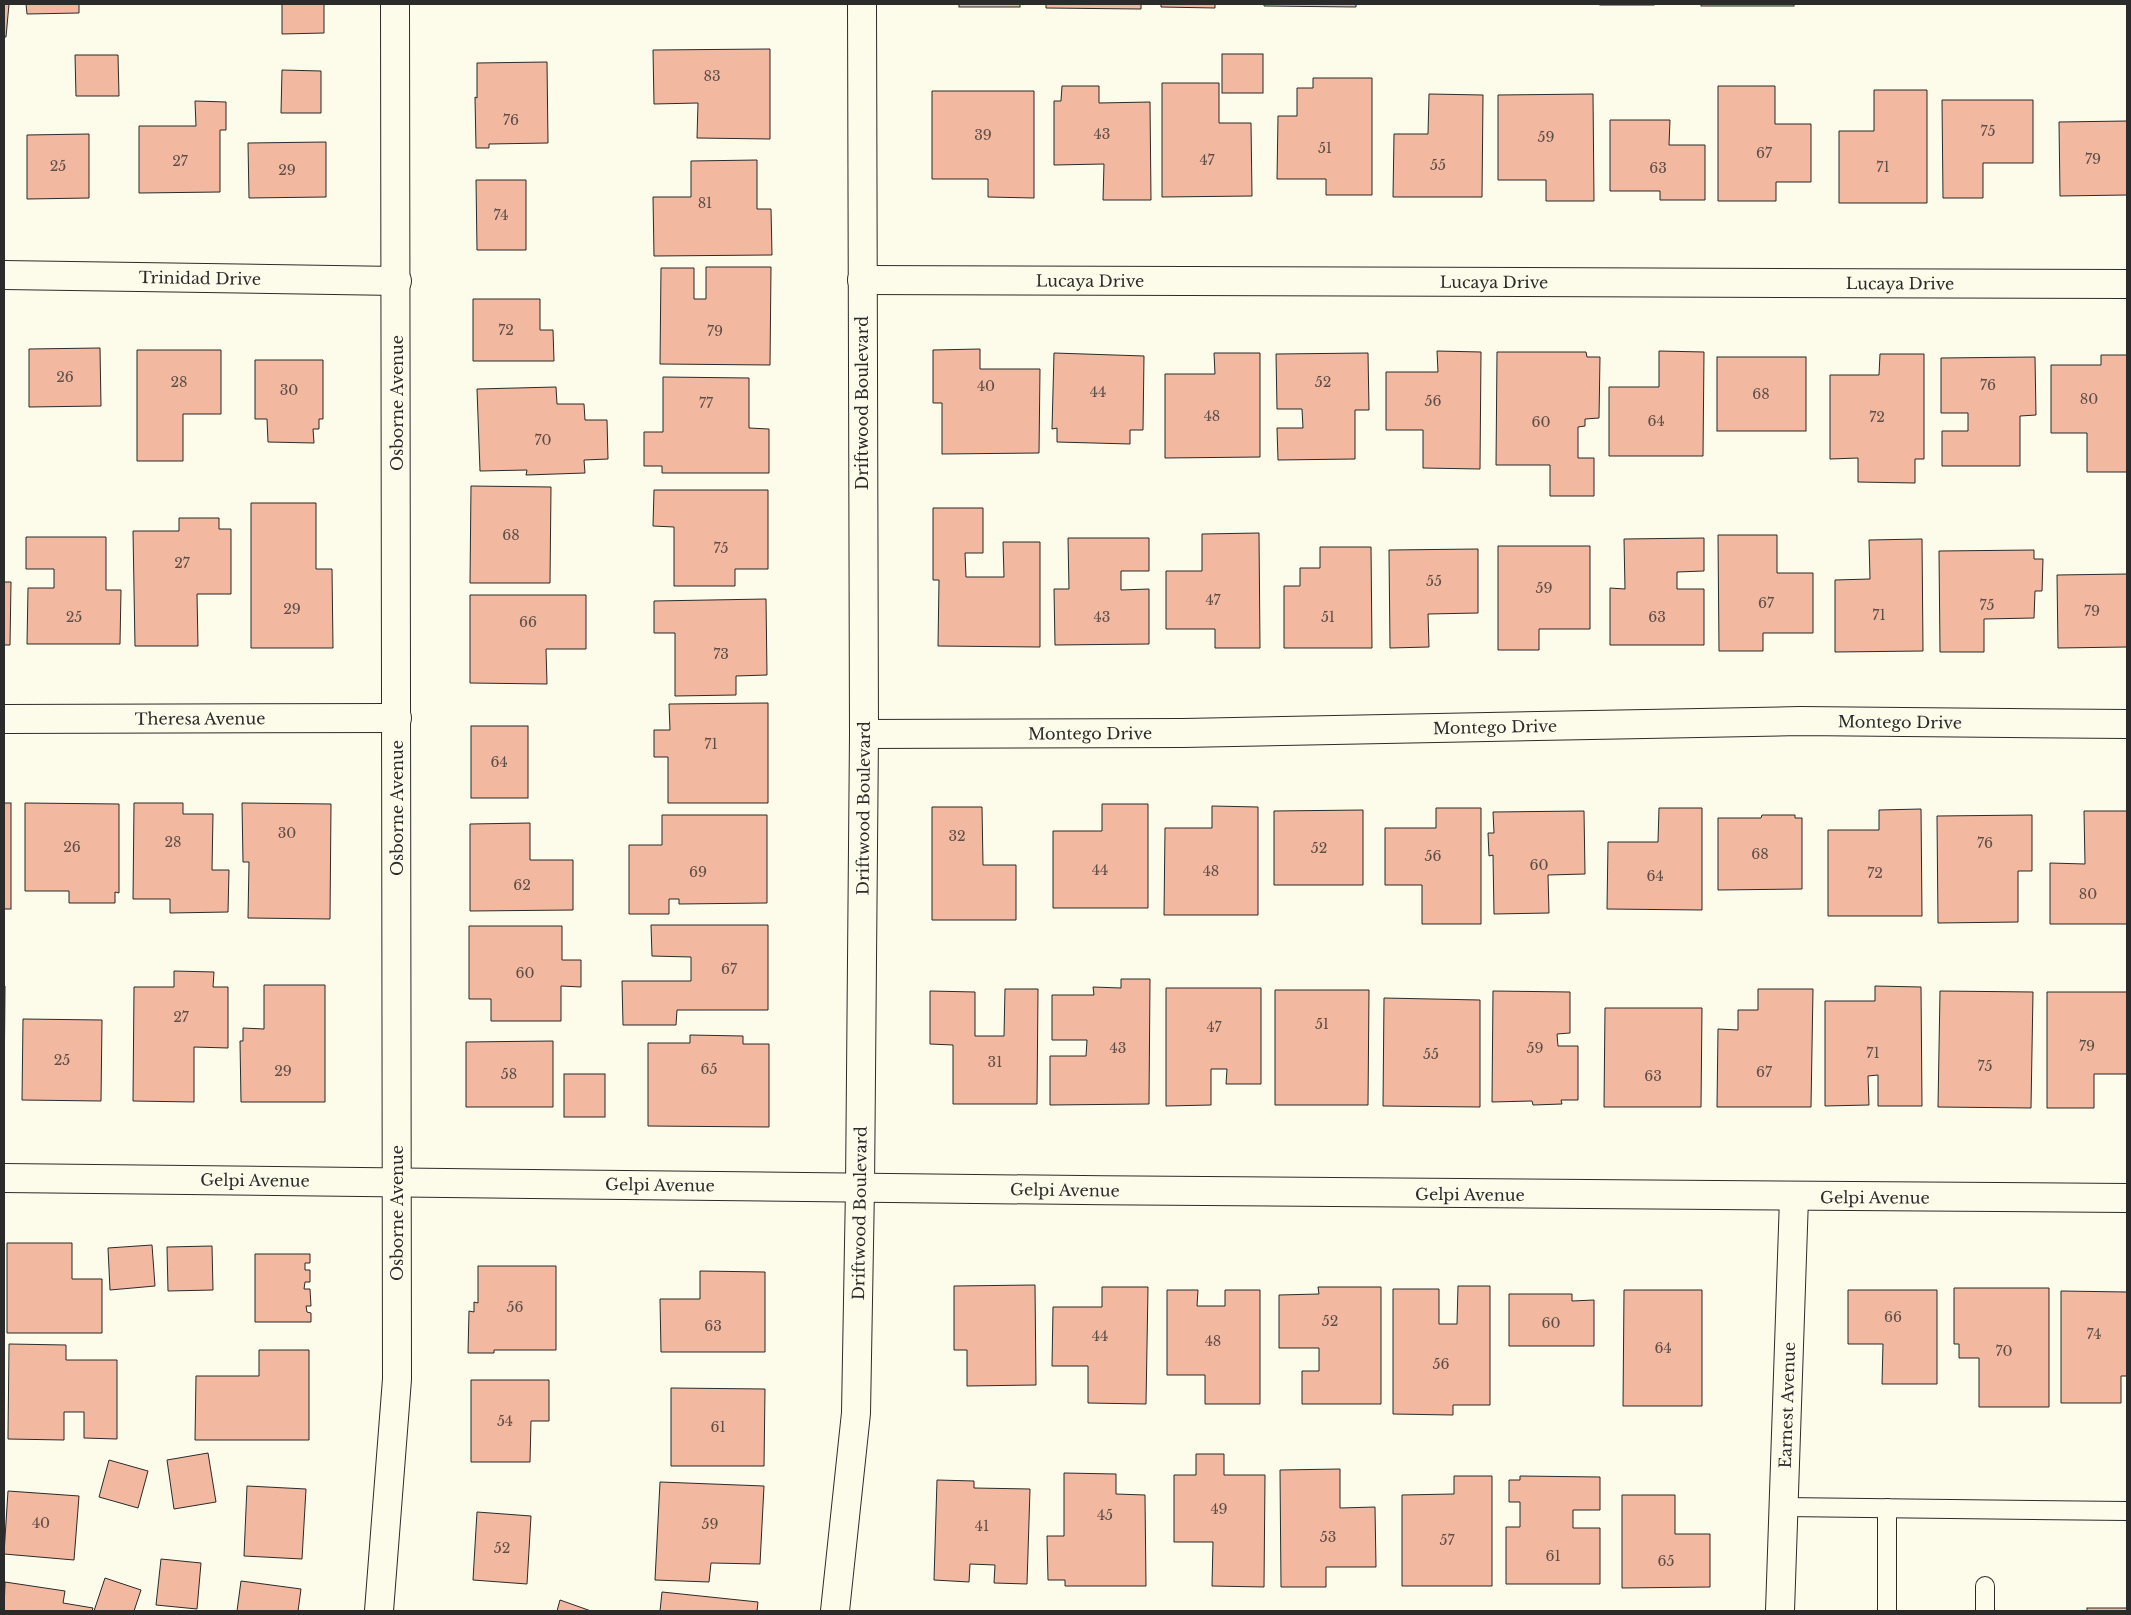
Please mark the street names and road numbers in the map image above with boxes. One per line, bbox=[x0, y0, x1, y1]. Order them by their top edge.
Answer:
street label: Trinidad Drive bbox=[139, 267, 261, 289]
street label: Lucaya Drive bbox=[1036, 271, 1144, 291]
street label: Lucaya Drive bbox=[1440, 272, 1548, 292]
street label: Lucaya Drive bbox=[1846, 273, 1954, 293]
street label: Driftwood Boulevard bbox=[852, 316, 872, 490]
street label: Osborne Avenue bbox=[387, 335, 407, 471]
street label: Theresa Avenue bbox=[135, 708, 265, 729]
street label: Montego Drive bbox=[1838, 711, 1962, 732]
street label: Montego Drive bbox=[1433, 716, 1557, 738]
street label: Driftwood Boulevard bbox=[853, 721, 874, 895]
street label: Montego Drive bbox=[1028, 723, 1152, 743]
street label: Osborne Avenue bbox=[387, 740, 407, 876]
street label: Driftwood Boulevard bbox=[848, 1126, 871, 1300]
street label: Osborne Avenue bbox=[387, 1145, 407, 1281]
street label: Gelpi Avenue bbox=[200, 1170, 310, 1191]
street label: Gelpi Avenue bbox=[605, 1174, 715, 1195]
street label: Gelpi Avenue bbox=[1010, 1179, 1120, 1201]
street label: Gelpi Avenue bbox=[1415, 1184, 1525, 1205]
street label: Gelpi Avenue bbox=[1820, 1187, 1930, 1208]
street label: Earnest Avenue bbox=[1775, 1342, 1799, 1469]

